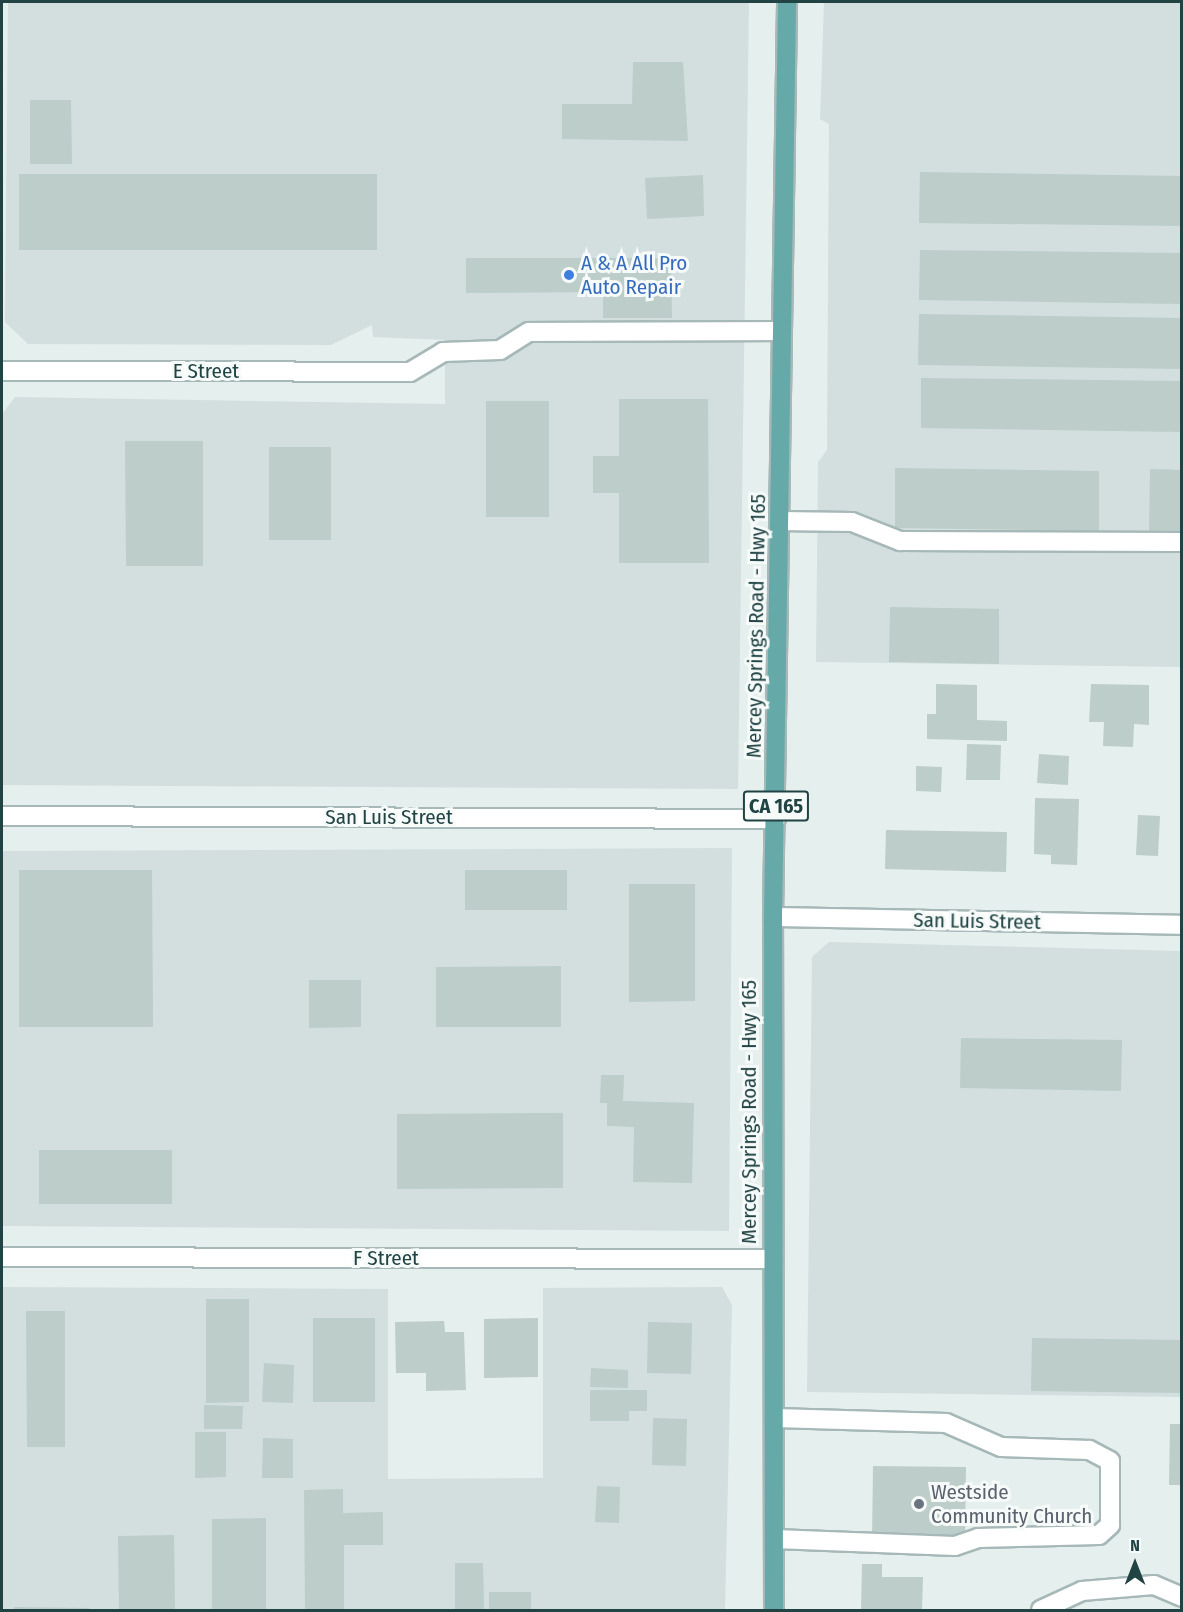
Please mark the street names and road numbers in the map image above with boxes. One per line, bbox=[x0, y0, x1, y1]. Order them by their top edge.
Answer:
street label: E Street bbox=[173, 358, 239, 384]
street label: Mercey Springs Road - Hwy 165 bbox=[741, 494, 771, 758]
road number: CA 165 bbox=[742, 789, 810, 823]
street label: San Luis Street bbox=[325, 804, 453, 830]
street label: San Luis Street bbox=[913, 907, 1041, 935]
street label: Mercey Springs Road - Hwy 165 bbox=[736, 980, 762, 1244]
street label: F Street bbox=[353, 1245, 419, 1271]

